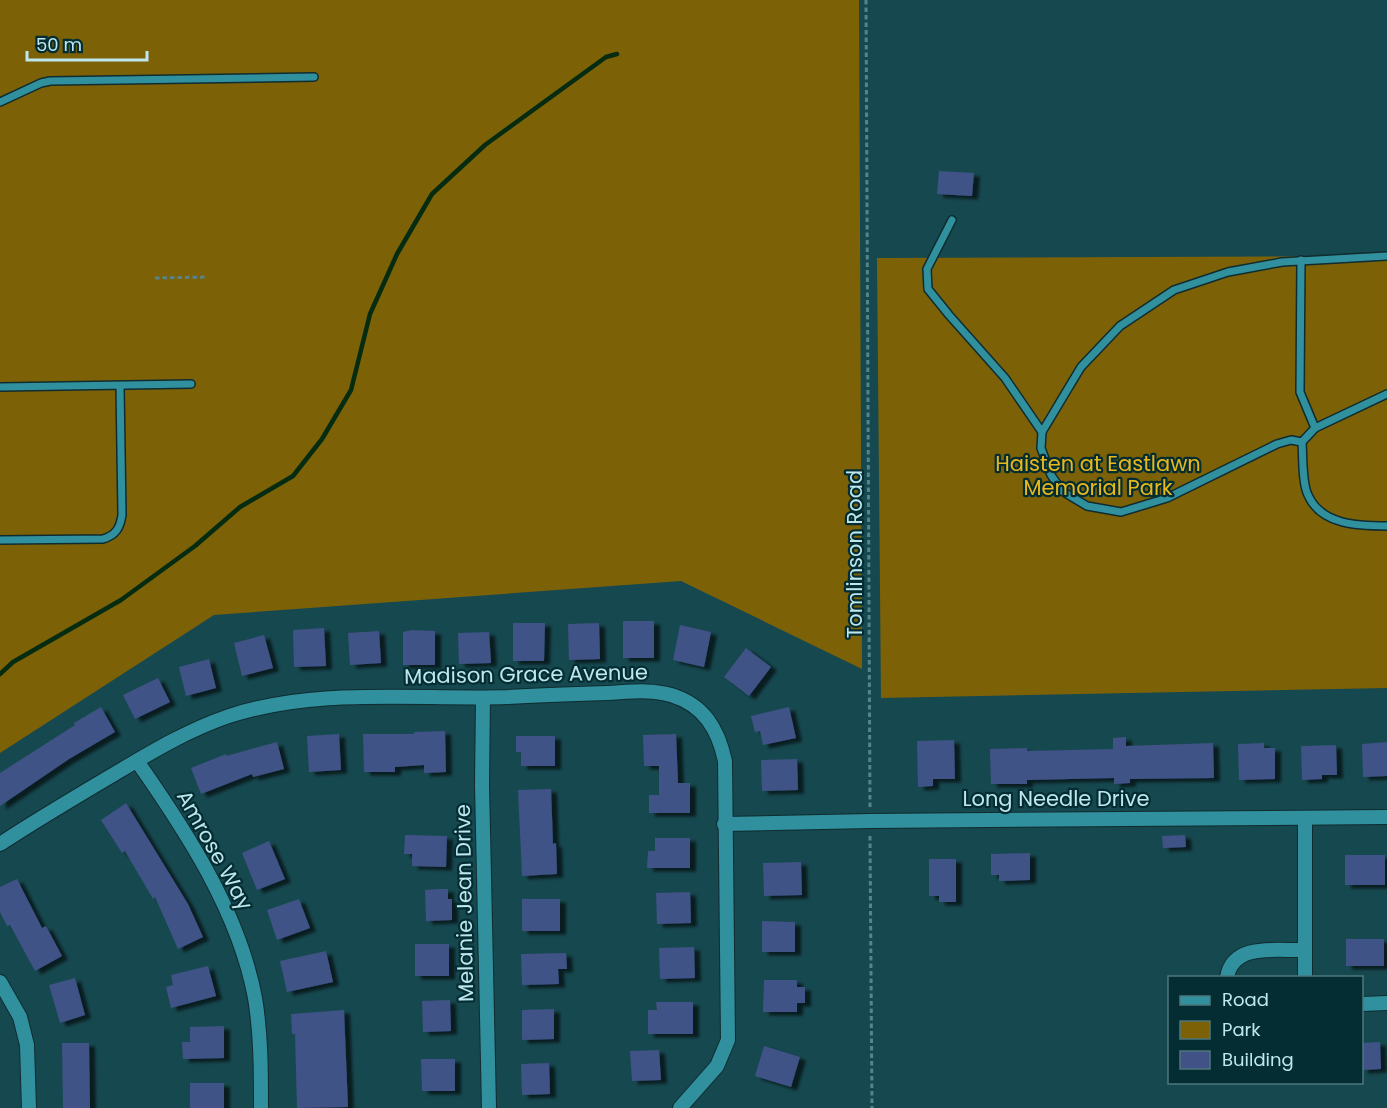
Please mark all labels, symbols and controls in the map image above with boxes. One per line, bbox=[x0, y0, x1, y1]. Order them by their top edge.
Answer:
scale bar bbox=[27, 24, 147, 62]
text: 50 m bbox=[36, 32, 82, 57]
park label: Haisten at Eastlawn Memorial Park bbox=[995, 449, 1201, 502]
street label: Tomlinson Road bbox=[840, 470, 869, 638]
street label: Madison Grace Avenue bbox=[404, 657, 648, 691]
street label: Long Needle Drive bbox=[962, 784, 1150, 813]
street label: Amrose Way bbox=[170, 785, 260, 915]
street label: Melanie Jean Drive bbox=[448, 804, 480, 1002]
legend bbox=[1168, 976, 1363, 1084]
text: Road bbox=[1222, 987, 1269, 1012]
text: Park bbox=[1222, 1017, 1261, 1042]
text: Building bbox=[1222, 1047, 1294, 1072]

